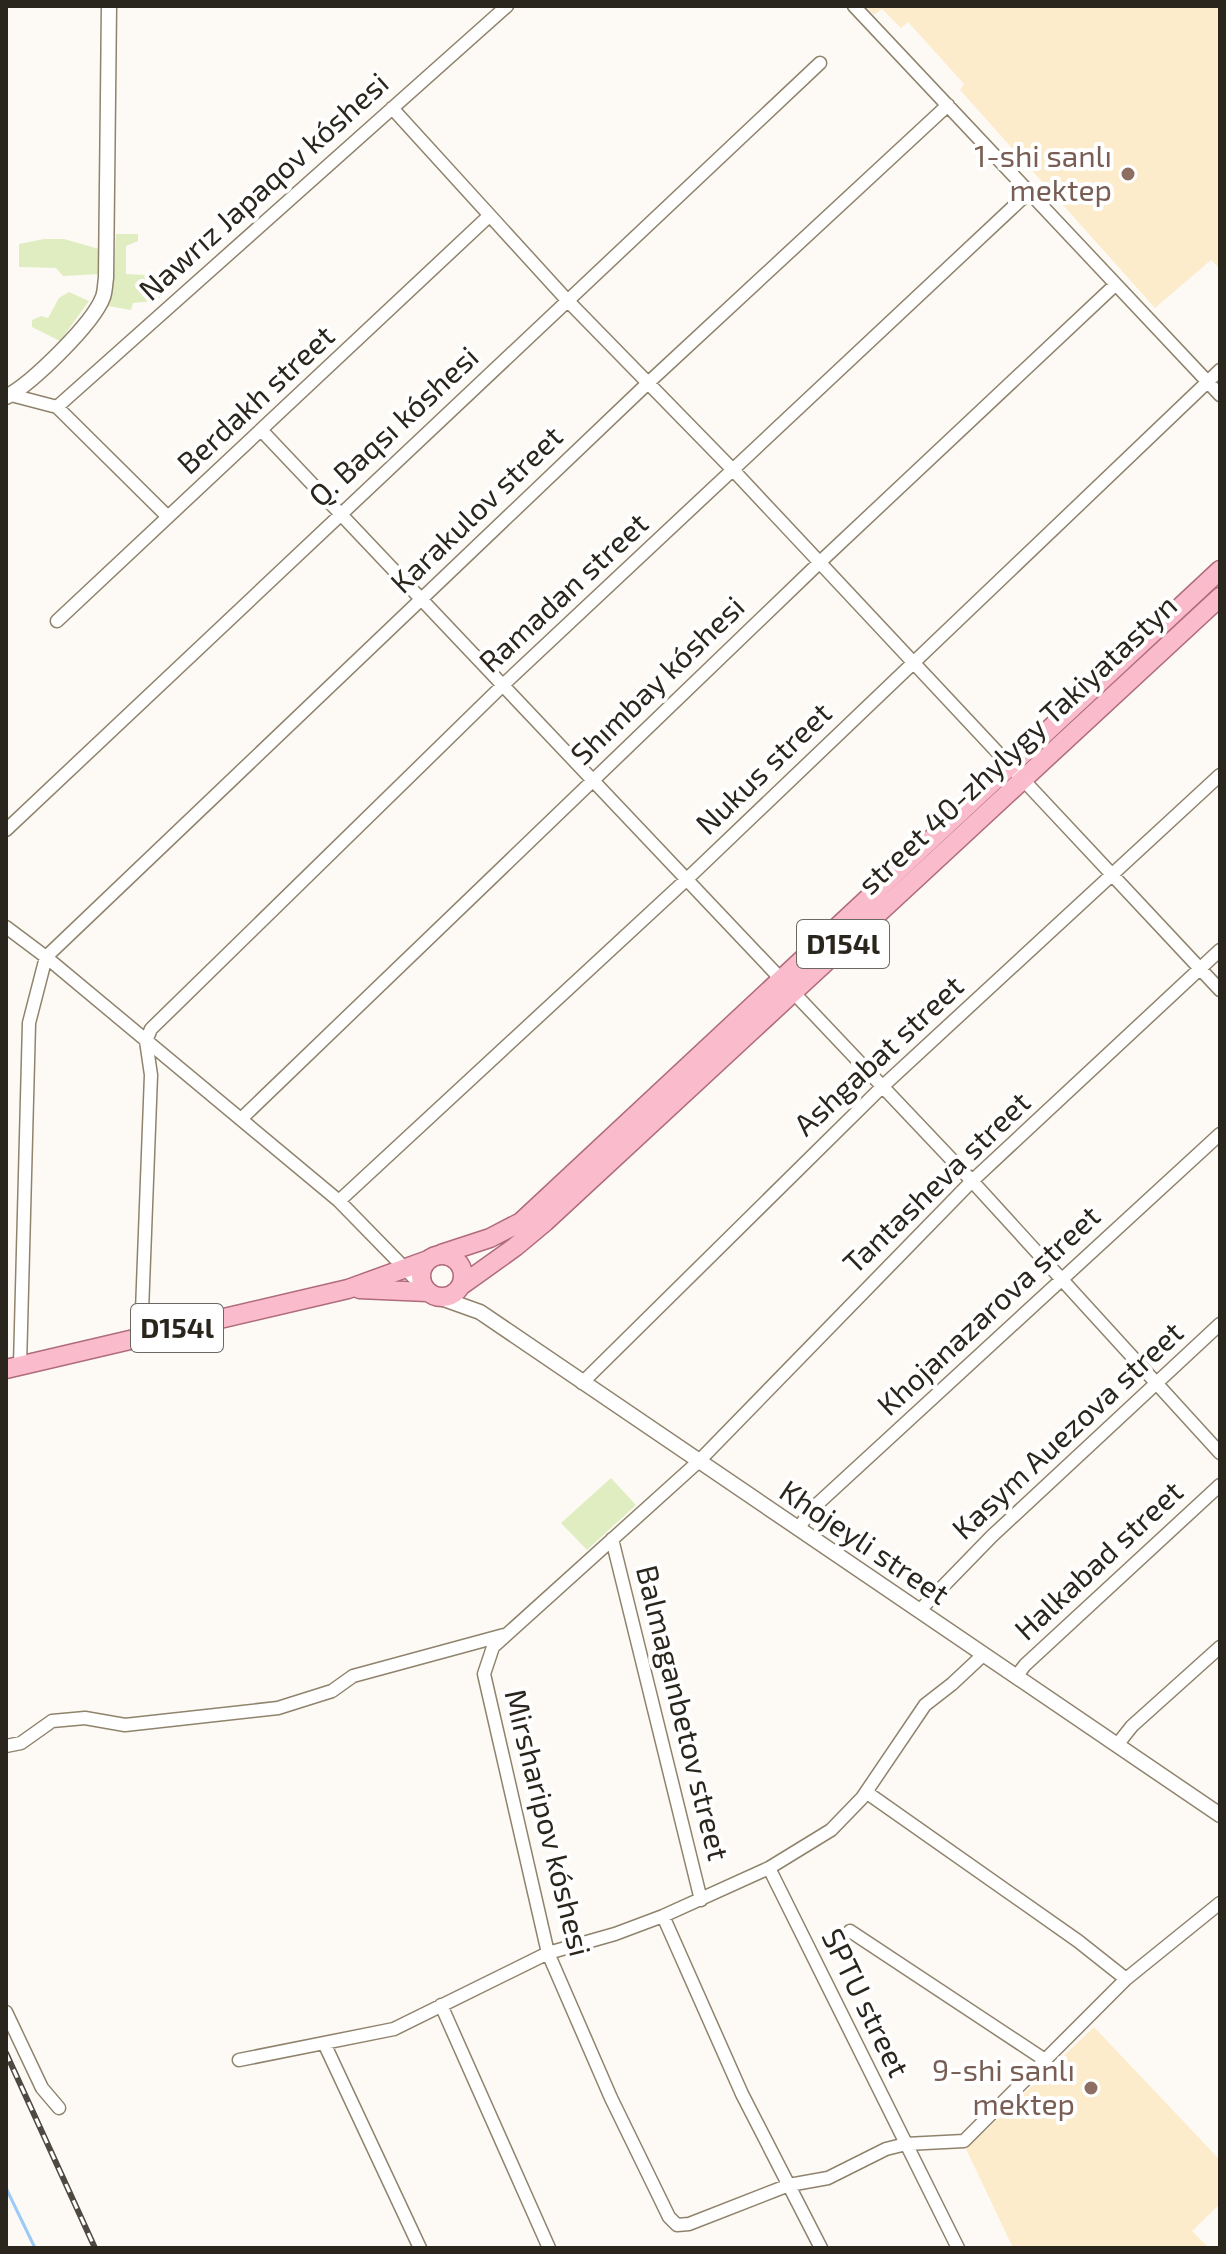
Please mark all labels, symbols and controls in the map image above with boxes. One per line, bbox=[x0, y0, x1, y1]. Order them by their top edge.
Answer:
street label: Nawrız Japaqov kóshesi bbox=[131, 64, 395, 307]
place label: 1-shi sanlı mektep bbox=[974, 137, 1112, 207]
marker: 1-shi sanlı mektep bbox=[1119, 165, 1137, 183]
street label: Berdakh street bbox=[169, 317, 341, 480]
street label: Q. Baqsı kóshesi bbox=[300, 338, 485, 513]
street label: Karakulov street bbox=[382, 418, 569, 600]
street label: Ramadan street bbox=[471, 504, 654, 679]
street label: street 40-zhylygy Takiyatastyn bbox=[850, 586, 1183, 901]
street label: Shımbay kóshesi bbox=[563, 588, 751, 771]
street label: Nukus street bbox=[687, 694, 838, 841]
road number: D154l bbox=[797, 920, 889, 968]
street label: Ashgabat street bbox=[786, 967, 970, 1142]
street label: Tantasheva street bbox=[835, 1083, 1037, 1280]
street label: Khojanazarova street bbox=[869, 1197, 1106, 1422]
road number: D154l bbox=[131, 1304, 223, 1352]
street label: Kasym Auezova street bbox=[944, 1313, 1189, 1546]
street label: Khojeyli street bbox=[774, 1471, 957, 1611]
street label: Halkabad street bbox=[1006, 1473, 1189, 1647]
street label: Balmaganbetov street bbox=[630, 1561, 738, 1864]
street label: Mirsharipov kóshesi bbox=[498, 1685, 600, 1960]
street label: SPTU street bbox=[815, 1922, 918, 2082]
place label: 9-shi sanlı mektep bbox=[932, 2051, 1075, 2121]
marker: 9-shi sanlı mektep bbox=[1082, 2079, 1100, 2097]

